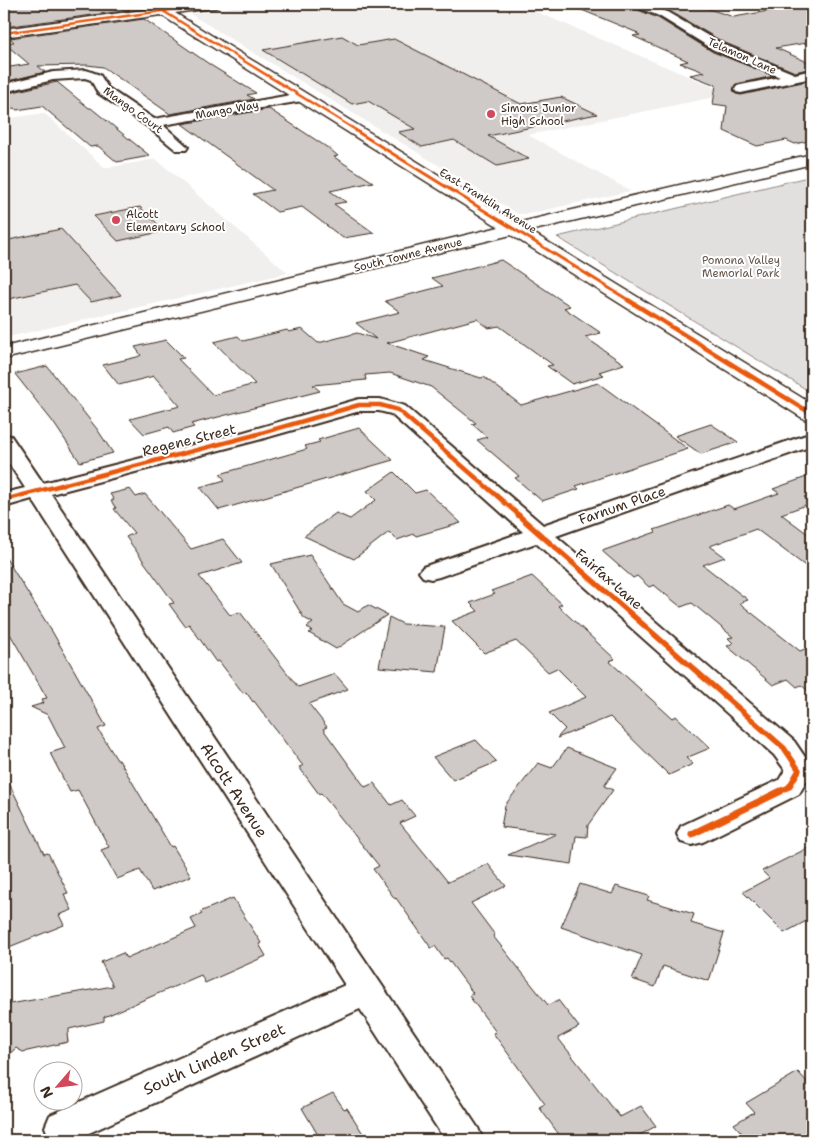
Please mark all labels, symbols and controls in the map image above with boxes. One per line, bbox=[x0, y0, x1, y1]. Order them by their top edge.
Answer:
street label: Telamon Lane bbox=[705, 34, 779, 78]
street label: Mango Court bbox=[100, 83, 166, 137]
street label: Mango Way bbox=[194, 97, 260, 123]
place label: Simons Junior High School bbox=[501, 101, 576, 129]
marker: Simons Junior High School bbox=[485, 108, 497, 120]
street label: East Franklin Avenue bbox=[436, 165, 540, 237]
place label: Alcott Elementary School bbox=[126, 207, 226, 235]
marker: Alcott Elementary School bbox=[110, 214, 122, 226]
street label: South Towne Avenue bbox=[352, 234, 464, 276]
park label: Pomona Valley Memorial Park bbox=[702, 253, 780, 281]
street label: Regene Street bbox=[140, 420, 238, 460]
street label: Farnum Place bbox=[576, 482, 668, 528]
street label: Fairfax Lane bbox=[572, 545, 647, 613]
street label: Alcott Avenue bbox=[195, 739, 273, 841]
street label: South Linden Street bbox=[140, 1018, 288, 1100]
north arrow bbox=[32, 1062, 82, 1112]
text: N bbox=[36, 1083, 57, 1101]

